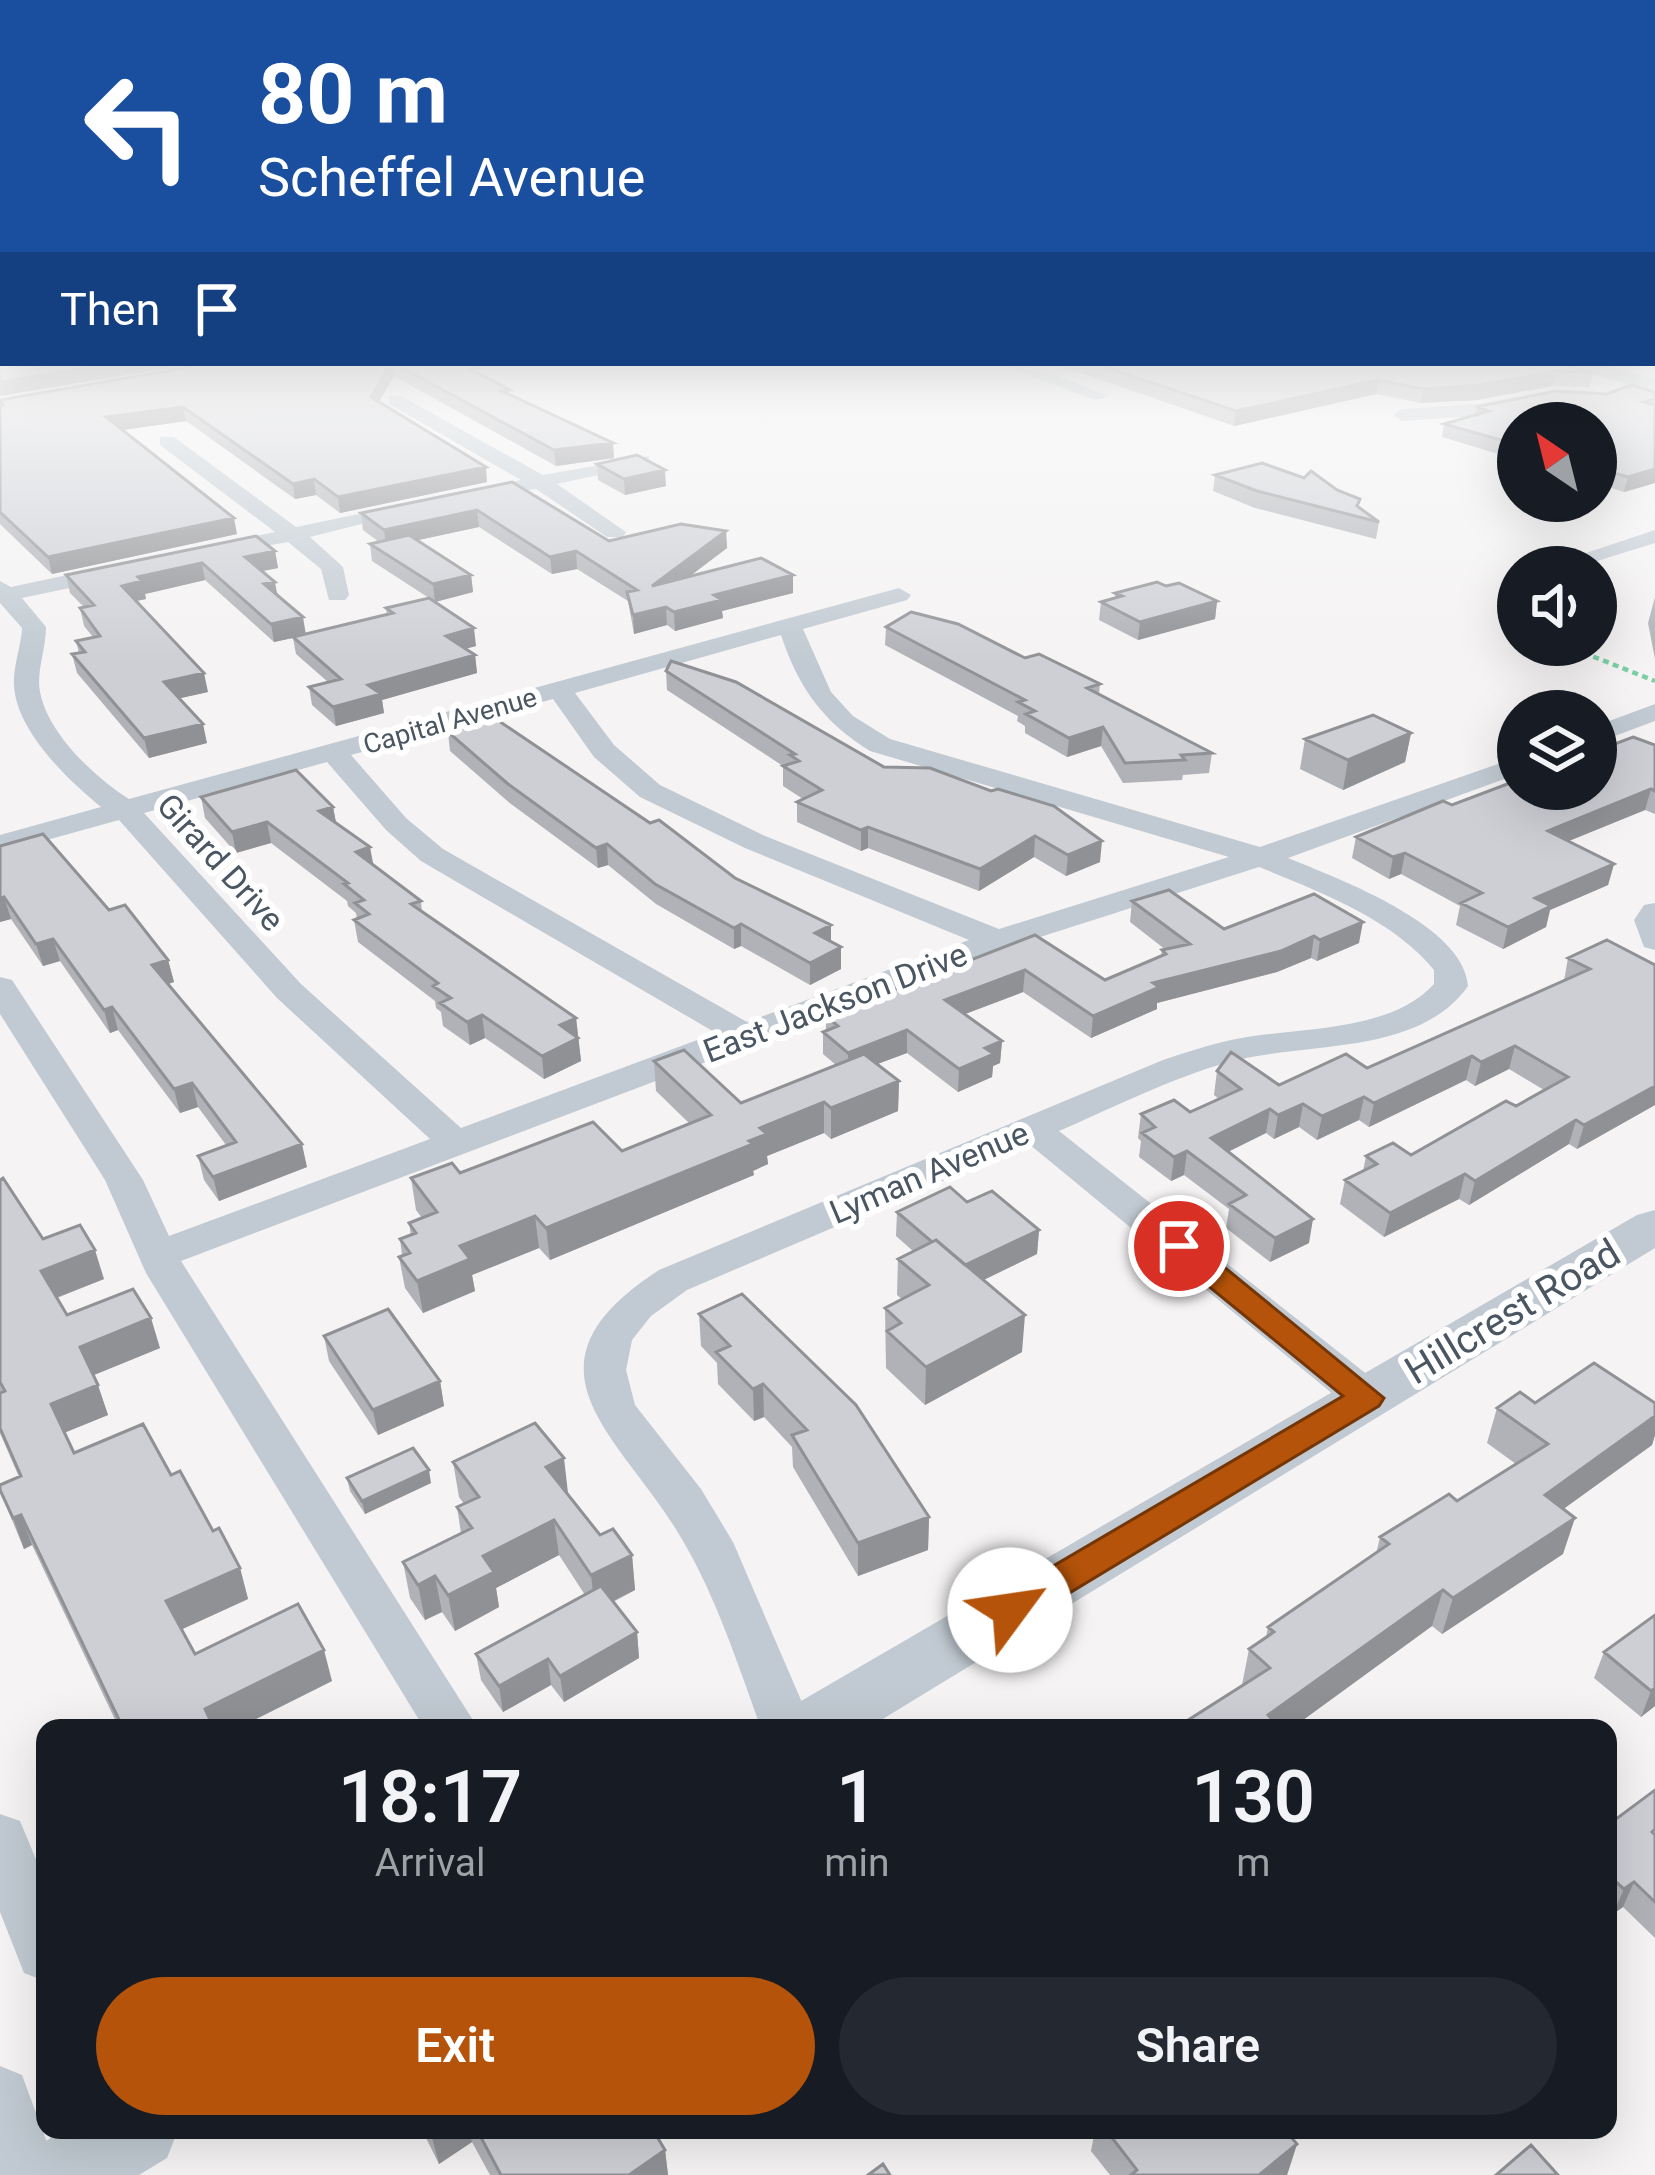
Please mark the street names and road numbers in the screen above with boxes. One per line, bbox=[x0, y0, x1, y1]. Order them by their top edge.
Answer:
street label: Capital Avenue bbox=[360, 681, 540, 761]
street label: Girard Drive bbox=[149, 786, 292, 939]
street label: East Jackson Drive bbox=[698, 934, 973, 1071]
street label: Lyman Avenue bbox=[824, 1113, 1035, 1232]
street label: Hillcrest Road bbox=[1397, 1230, 1628, 1394]

